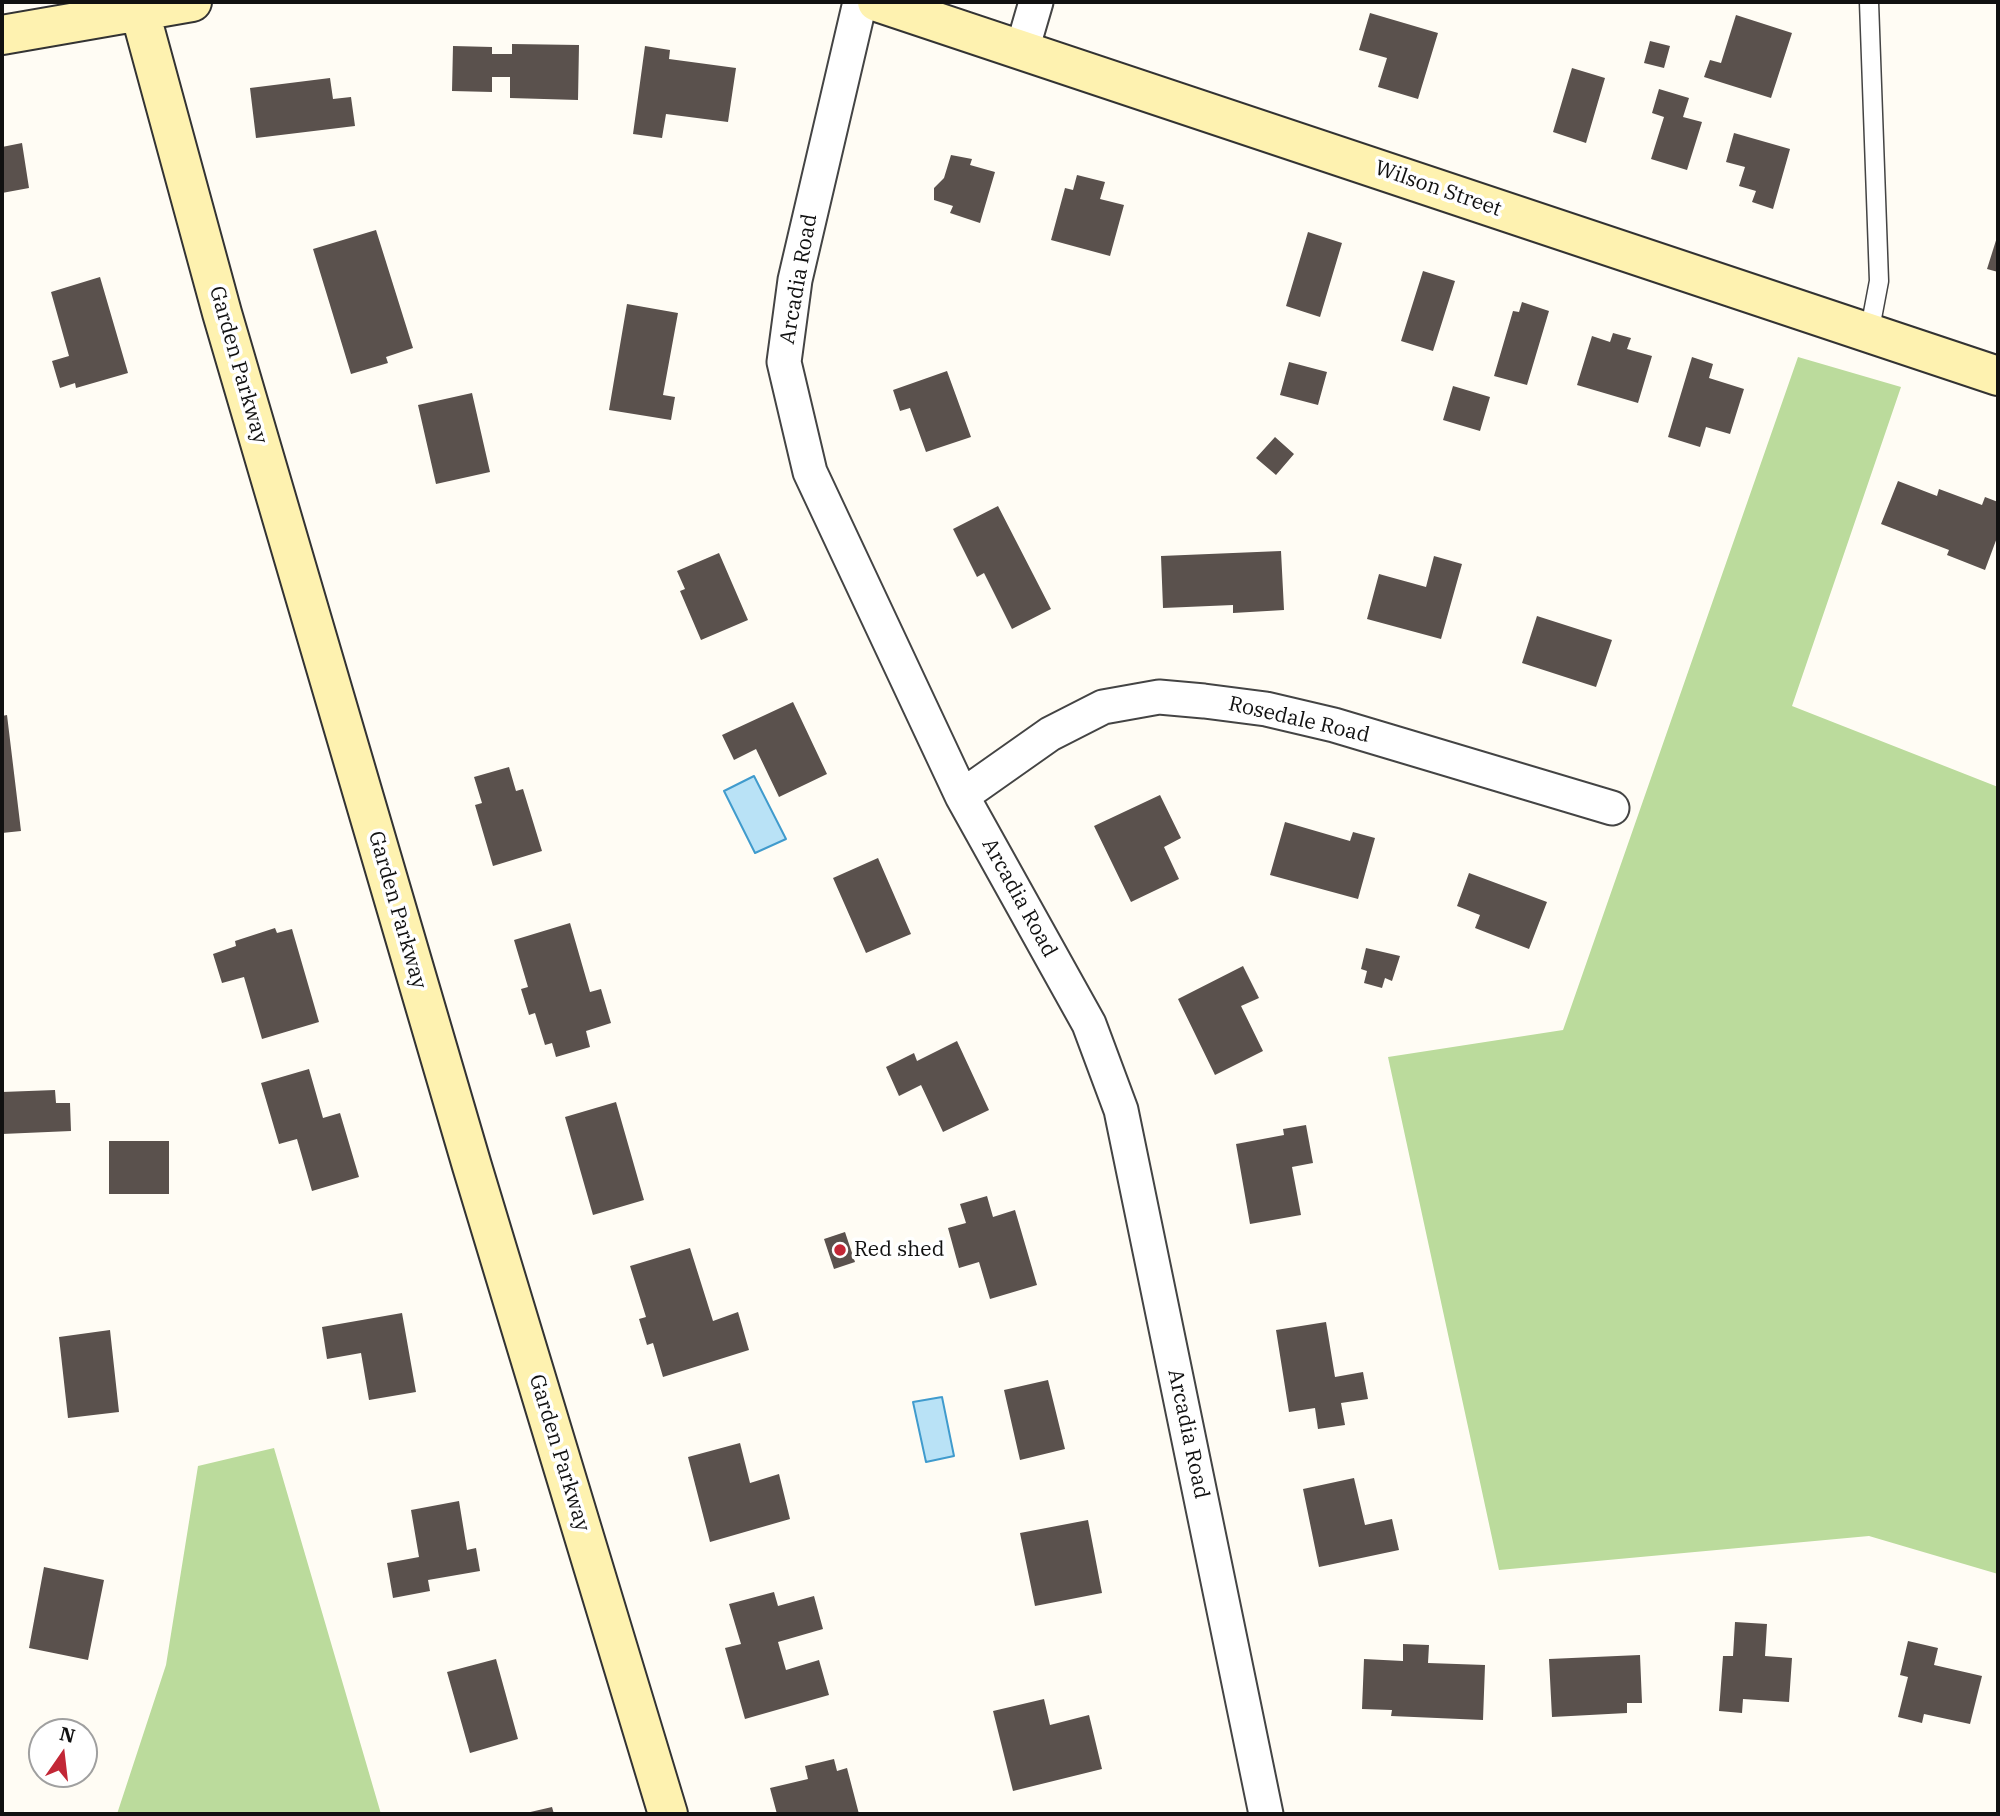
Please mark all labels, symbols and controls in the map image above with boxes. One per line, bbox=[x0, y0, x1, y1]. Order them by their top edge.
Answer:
street label: Wilson Street bbox=[1371, 156, 1505, 222]
street label: Arcadia Road bbox=[775, 212, 823, 346]
street label: Garden Parkway bbox=[203, 283, 273, 447]
street label: Rosedale Road bbox=[1226, 692, 1372, 748]
street label: Garden Parkway bbox=[362, 828, 432, 992]
street label: Arcadia Road bbox=[976, 834, 1062, 962]
place label: Red shed bbox=[854, 1237, 944, 1263]
marker: Red shed bbox=[832, 1242, 848, 1258]
street label: Arcadia Road bbox=[1162, 1367, 1214, 1501]
street label: Garden Parkway bbox=[523, 1371, 595, 1535]
north arrow bbox=[28, 1718, 98, 1788]
text: N bbox=[57, 1721, 78, 1748]

